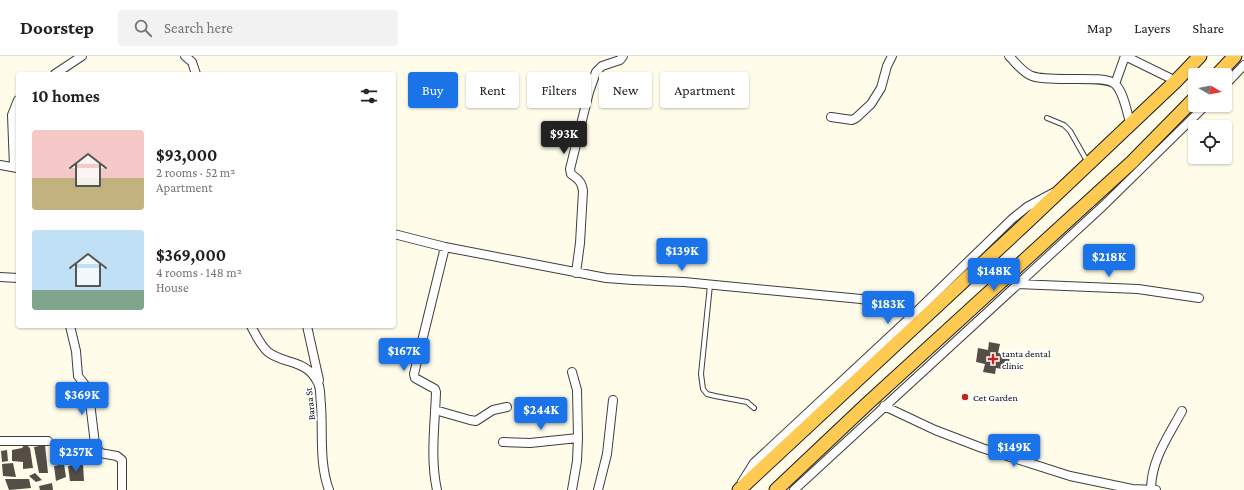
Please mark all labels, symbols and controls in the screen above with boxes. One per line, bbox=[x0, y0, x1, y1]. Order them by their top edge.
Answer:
search box bbox=[118, 10, 398, 46]
text: Doorstep bbox=[20, 17, 94, 38]
icon: search bbox=[132, 17, 154, 39]
text: Search here bbox=[164, 20, 233, 36]
text: Map bbox=[1087, 20, 1112, 36]
text: Layers bbox=[1134, 20, 1171, 36]
text: Share bbox=[1193, 20, 1224, 36]
north arrow bbox=[1188, 68, 1232, 112]
map controls bbox=[1188, 68, 1232, 164]
chip: Buy bbox=[408, 72, 458, 108]
chip: Rent bbox=[466, 72, 519, 108]
chip: Filters bbox=[527, 72, 591, 108]
chip: New bbox=[599, 72, 652, 108]
chip: Apartment bbox=[660, 72, 749, 108]
icon: filters bbox=[358, 85, 380, 107]
text: 10 homes bbox=[32, 87, 100, 106]
button: locate bbox=[1188, 120, 1232, 164]
pin: $93K bbox=[540, 121, 588, 155]
text: $93K bbox=[550, 126, 578, 141]
icon: home bbox=[64, 146, 112, 194]
text: $93,000 bbox=[156, 146, 217, 165]
text: 2 rooms · 52 m² bbox=[156, 165, 235, 180]
text: Apartment bbox=[156, 180, 213, 195]
pin: $139K bbox=[654, 238, 710, 272]
text: $139K bbox=[665, 243, 699, 258]
pin: $218K bbox=[1081, 244, 1137, 278]
icon: home bbox=[64, 246, 112, 294]
text: $369,000 bbox=[156, 246, 226, 265]
text: $218K bbox=[1092, 249, 1126, 264]
pin: $148K bbox=[966, 258, 1022, 292]
text: $148K bbox=[977, 263, 1011, 278]
text: 4 rooms · 148 m² bbox=[156, 265, 242, 280]
text: House bbox=[156, 280, 189, 295]
pin: $183K bbox=[860, 291, 916, 325]
text: $183K bbox=[871, 296, 905, 311]
pin: $167K bbox=[376, 338, 432, 372]
text: $167K bbox=[388, 343, 420, 358]
place label: tanta dental clinic bbox=[1002, 348, 1051, 371]
marker: tanta dental clinic bbox=[987, 353, 999, 365]
pin: $369K bbox=[54, 382, 110, 416]
text: $369K bbox=[65, 387, 99, 402]
street label: Baraa St bbox=[303, 387, 317, 421]
marker: Cet Garden bbox=[960, 392, 970, 402]
place label: Cet Garden bbox=[973, 392, 1018, 403]
pin: $244K bbox=[513, 397, 569, 431]
text: $244K bbox=[523, 402, 559, 417]
pin: $149K bbox=[986, 434, 1042, 468]
pin: $257K bbox=[48, 439, 104, 473]
text: $149K bbox=[997, 439, 1031, 454]
text: $257K bbox=[59, 444, 93, 459]

